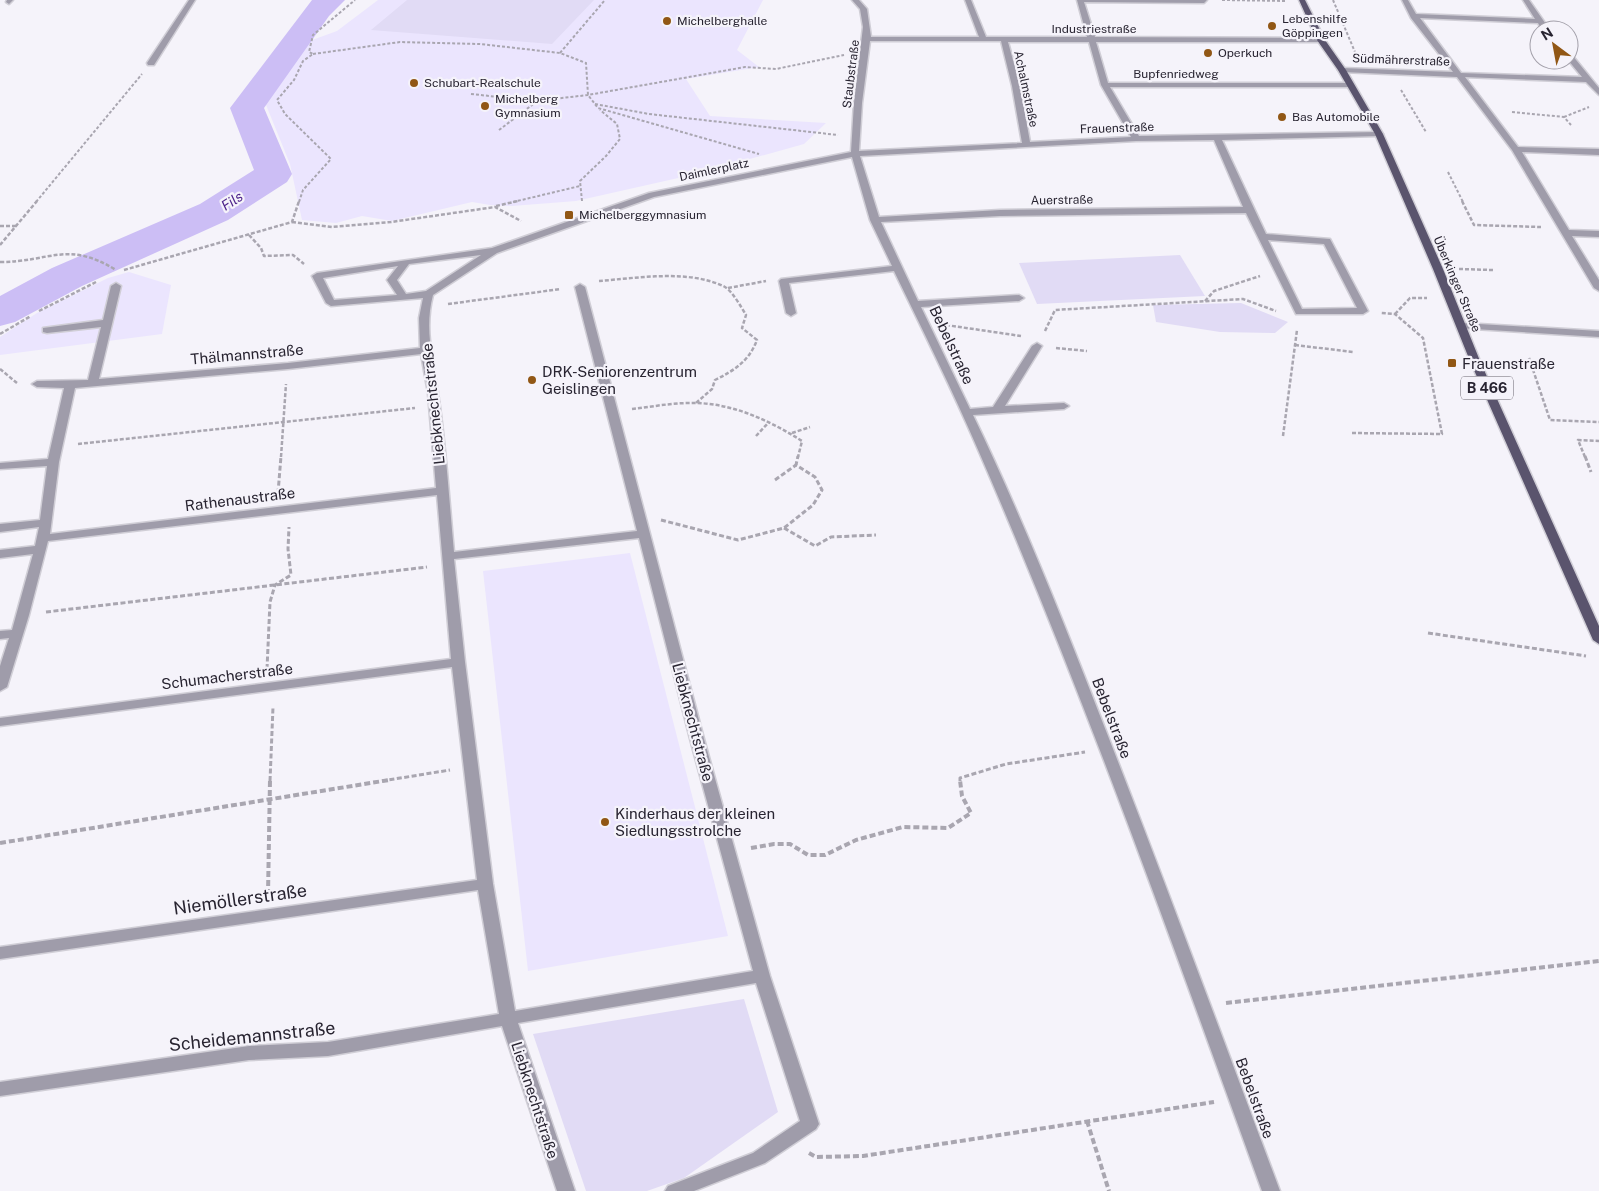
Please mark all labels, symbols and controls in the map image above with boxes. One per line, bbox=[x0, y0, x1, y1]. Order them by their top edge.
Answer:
place label: Lebenshilfe Göppingen bbox=[1282, 12, 1347, 40]
place label: Michelberghalle bbox=[677, 14, 768, 28]
marker: Michelberghalle bbox=[661, 15, 673, 27]
marker: Lebenshilfe Göppingen bbox=[1266, 20, 1278, 32]
north arrow bbox=[1529, 20, 1579, 70]
street label: Industriestraße bbox=[1051, 22, 1137, 36]
text: N bbox=[1538, 24, 1556, 44]
street label: Staubstraße bbox=[840, 39, 862, 109]
place label: Operkuch bbox=[1218, 46, 1272, 60]
marker: Operkuch bbox=[1202, 47, 1214, 59]
street label: Achalmstraße bbox=[1011, 49, 1041, 129]
street label: Südmährerstraße bbox=[1352, 51, 1450, 69]
street label: Bupfenriedweg bbox=[1133, 67, 1219, 81]
place label: Schubart-Realschule bbox=[424, 76, 541, 90]
marker: Schubart-Realschule bbox=[408, 77, 420, 89]
place label: Michelberg Gymnasium bbox=[495, 92, 561, 120]
marker: Michelberg Gymnasium bbox=[479, 100, 491, 112]
place label: Bas Automobile bbox=[1292, 110, 1380, 124]
marker: Bas Automobile bbox=[1276, 111, 1288, 123]
street label: Frauenstraße bbox=[1080, 120, 1155, 136]
street label: Daimlerplatz bbox=[678, 156, 750, 184]
water label: Fils bbox=[218, 188, 246, 214]
street label: Auerstraße bbox=[1031, 192, 1094, 208]
place label: Michelberggymnasium bbox=[579, 208, 706, 222]
marker: Michelberggymnasium bbox=[563, 209, 575, 221]
street label: Überkinger Straße bbox=[1430, 234, 1484, 334]
street label: Bebelstraße bbox=[926, 303, 978, 387]
street label: Thälmannstraße bbox=[190, 341, 304, 367]
street label: Liebknechtstraße bbox=[418, 342, 448, 466]
place label: Frauenstraße bbox=[1462, 355, 1555, 372]
marker: Frauenstraße bbox=[1446, 357, 1458, 369]
place label: DRK-Seniorenzentrum Geislingen bbox=[542, 363, 697, 397]
marker: DRK-Seniorenzentrum Geislingen bbox=[526, 374, 538, 386]
road number: B 466 bbox=[1461, 376, 1513, 399]
street label: Rathenaustraße bbox=[184, 484, 296, 514]
street label: Schumacherstraße bbox=[160, 660, 294, 692]
street label: Liebknechtstraße bbox=[669, 661, 717, 783]
street label: Bebelstraße bbox=[1089, 675, 1135, 761]
place label: Kinderhaus der kleinen Siedlungsstrolche bbox=[615, 805, 775, 839]
marker: Kinderhaus der kleinen Siedlungsstrolche bbox=[599, 816, 611, 828]
street label: Niemöllerstraße bbox=[172, 879, 308, 919]
street label: Scheidemannstraße bbox=[168, 1017, 336, 1055]
street label: Liebknechtstraße bbox=[508, 1039, 562, 1161]
street label: Bebelstraße bbox=[1233, 1055, 1277, 1141]

